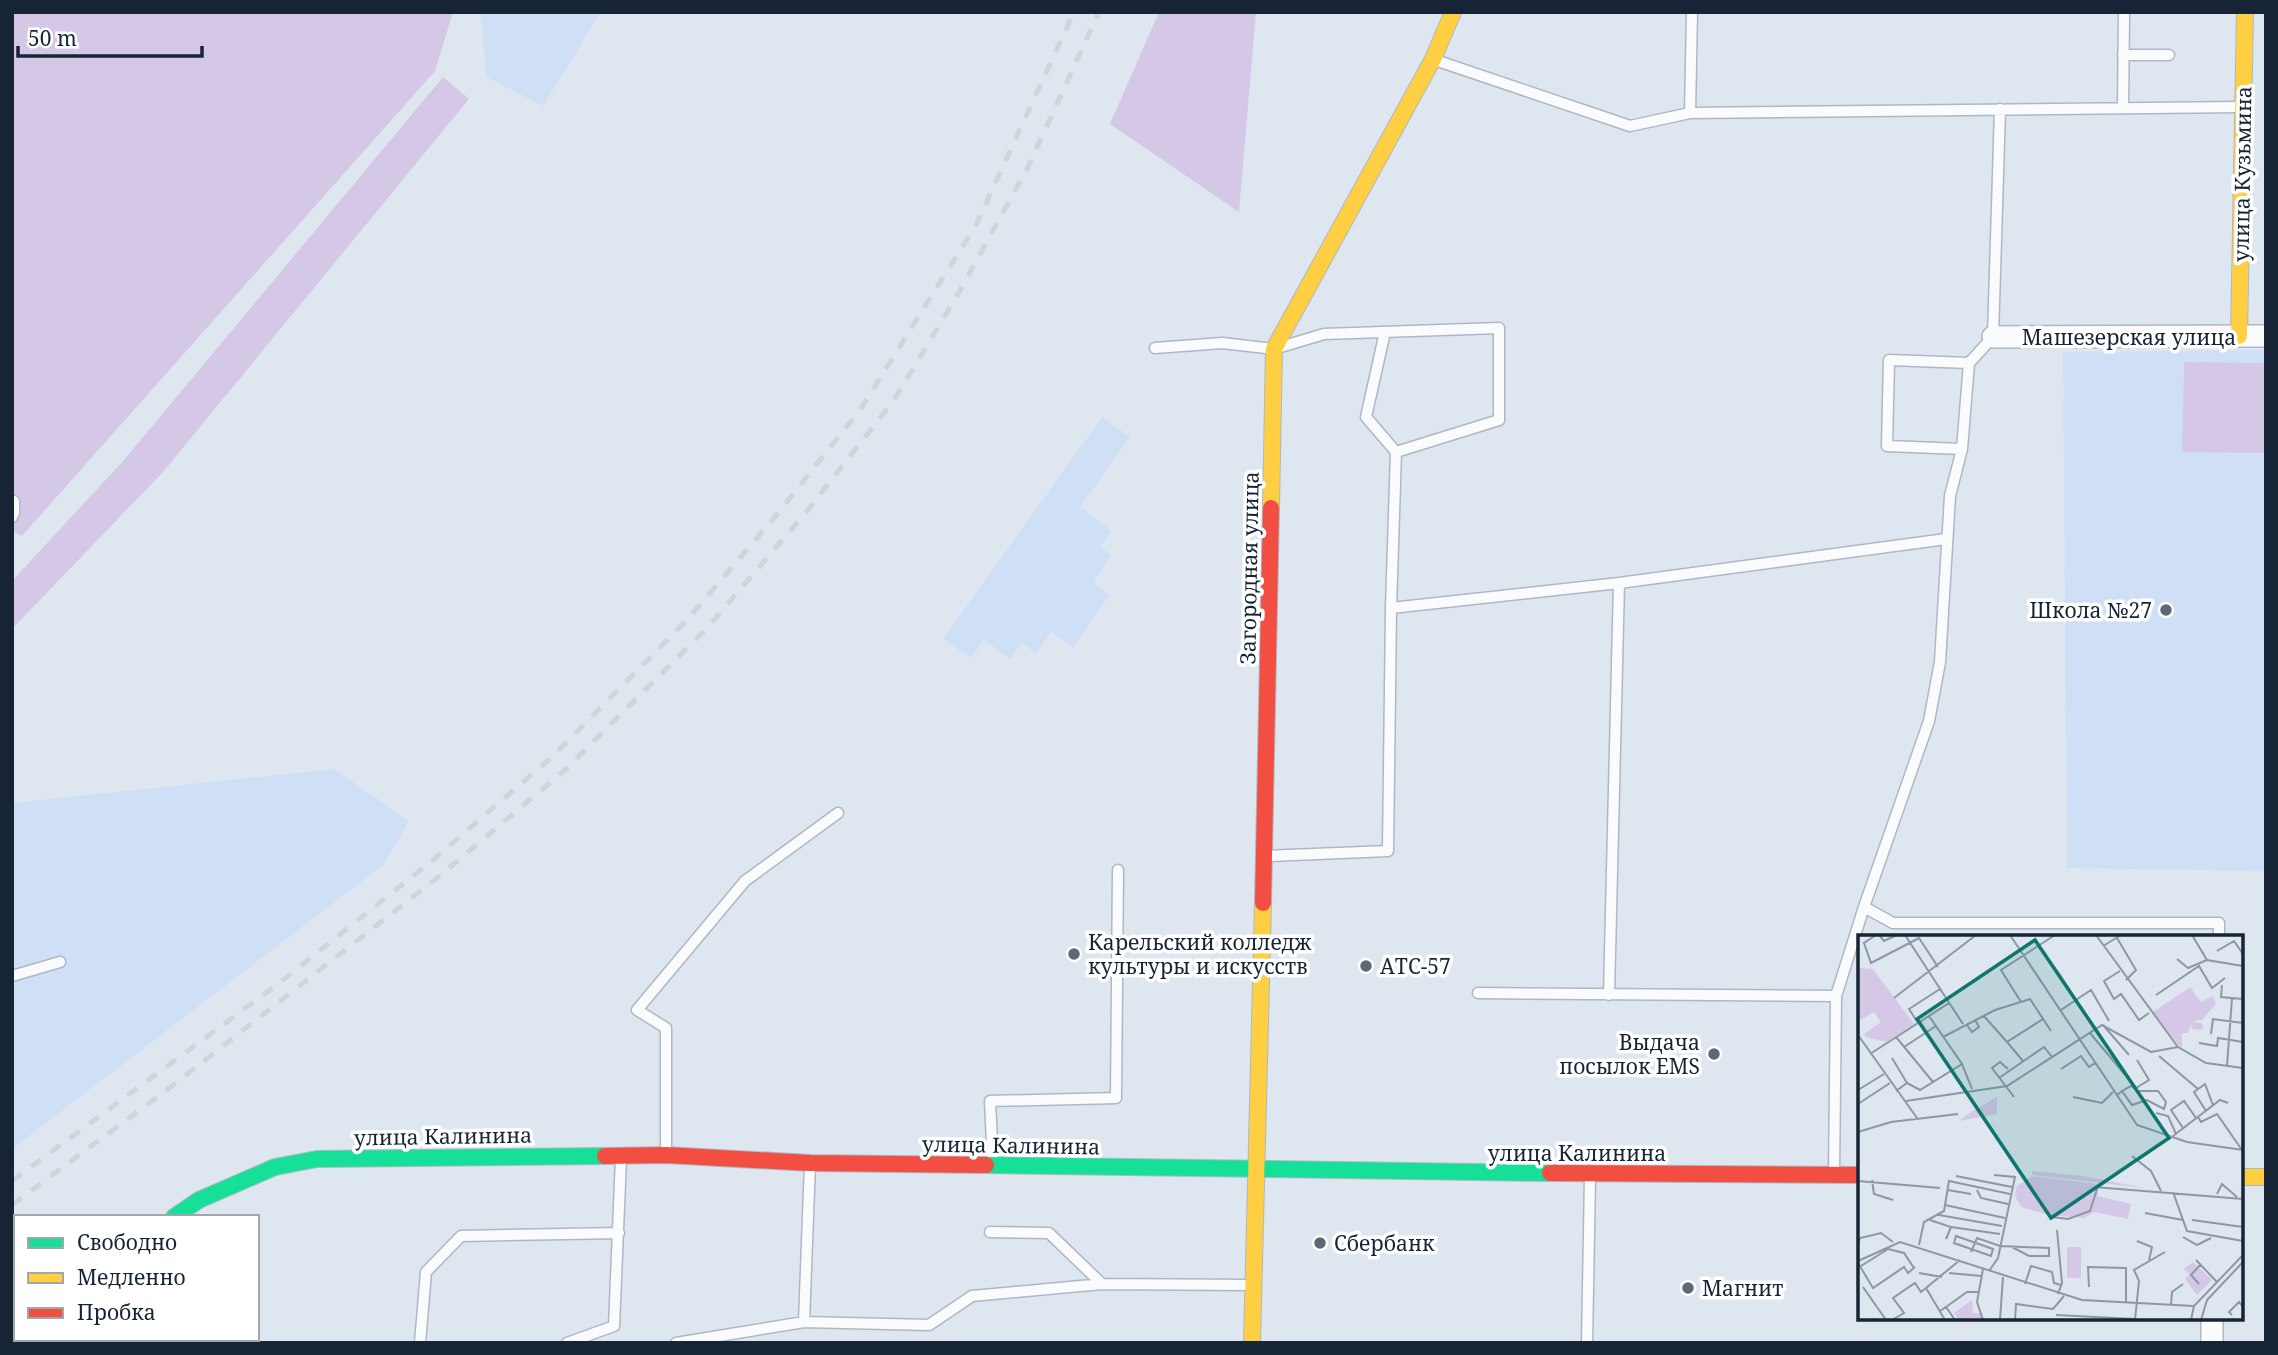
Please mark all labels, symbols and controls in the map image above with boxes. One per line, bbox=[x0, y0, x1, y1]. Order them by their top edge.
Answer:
scale bar bbox=[18, 14, 201, 58]
text: 50 m bbox=[28, 24, 77, 52]
street label: улица Кузьмина bbox=[2226, 86, 2258, 262]
street label: Машезерская улица bbox=[2022, 323, 2236, 351]
street label: Загородная улица bbox=[1233, 471, 1265, 665]
place label: Школа №27 bbox=[2030, 596, 2152, 624]
marker: Школа №27 bbox=[2158, 602, 2174, 618]
place label: Карельский колледж культуры и искусств bbox=[1088, 928, 1312, 980]
inset map bbox=[1858, 935, 2243, 1320]
marker: Карельский колледж культуры и искусств bbox=[1066, 946, 1082, 962]
place label: АТС-57 bbox=[1380, 952, 1451, 980]
marker: АТС-57 bbox=[1358, 958, 1374, 974]
place label: Выдача посылок EMS bbox=[1559, 1028, 1700, 1080]
marker: Выдача посылок EMS bbox=[1706, 1046, 1722, 1062]
street label: улица Калинина bbox=[354, 1120, 532, 1152]
street label: улица Калинина bbox=[922, 1129, 1100, 1161]
street label: улица Калинина bbox=[1488, 1139, 1666, 1167]
legend bbox=[14, 1215, 259, 1341]
text: Свободно bbox=[77, 1228, 177, 1256]
place label: Сбербанк bbox=[1334, 1229, 1435, 1257]
marker: Сбербанк bbox=[1312, 1235, 1328, 1251]
text: Медленно bbox=[77, 1263, 186, 1291]
place label: Магнит bbox=[1702, 1274, 1783, 1302]
marker: Магнит bbox=[1680, 1280, 1696, 1296]
text: Пробка bbox=[77, 1298, 156, 1326]

